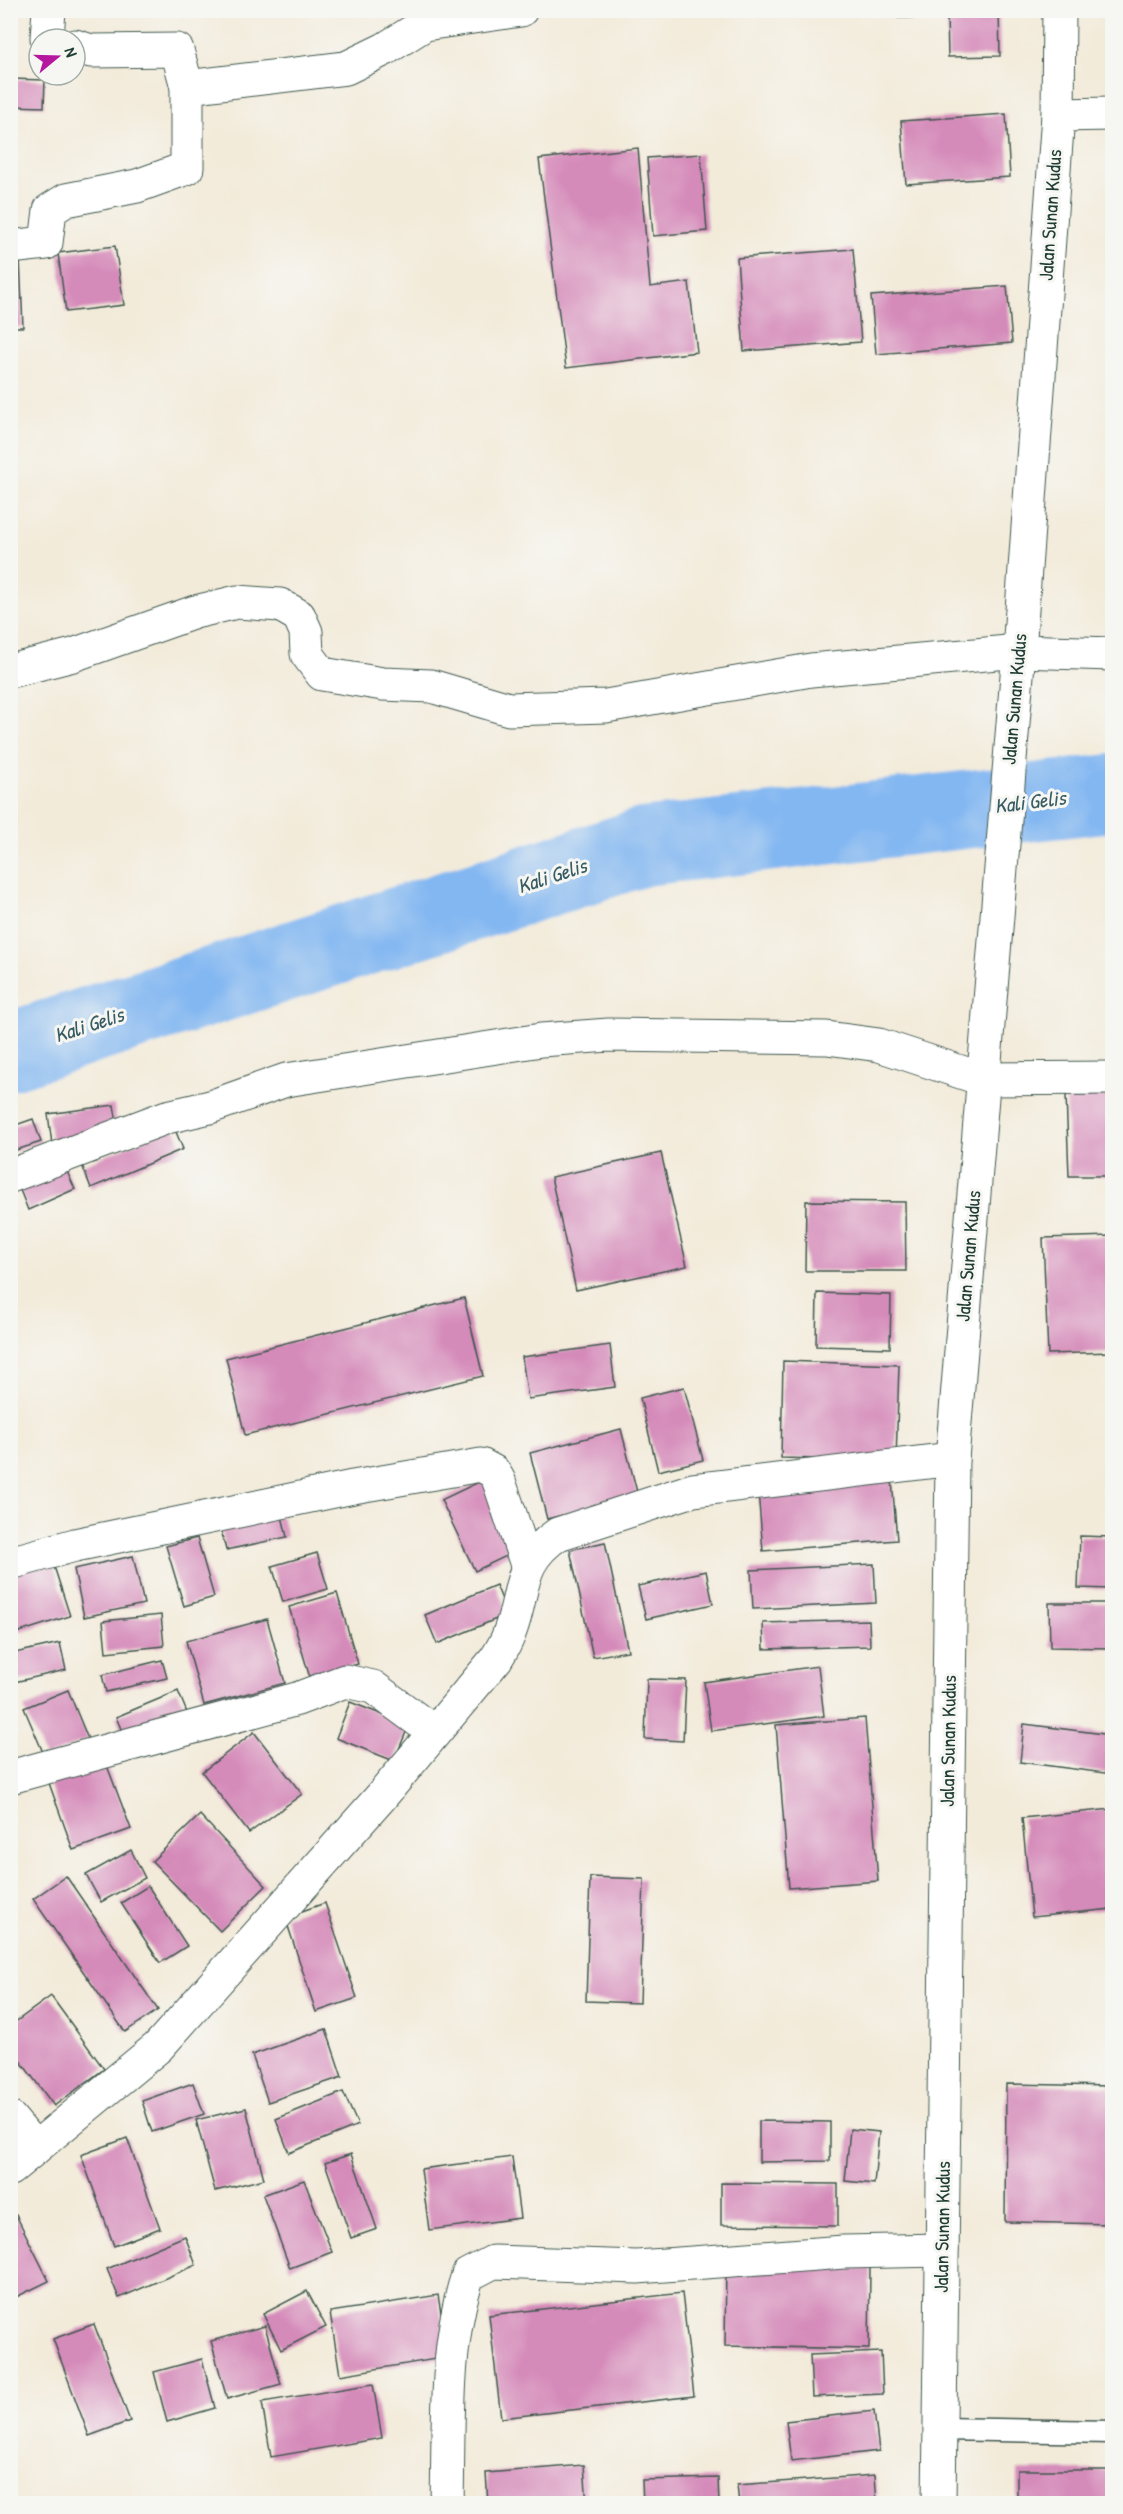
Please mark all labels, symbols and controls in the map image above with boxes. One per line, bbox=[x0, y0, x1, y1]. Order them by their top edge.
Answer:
north arrow bbox=[27, 27, 87, 87]
text: N bbox=[59, 45, 83, 60]
street label: Jalan Sunan Kudus bbox=[1031, 148, 1068, 282]
street label: Jalan Sunan Kudus bbox=[994, 632, 1033, 766]
water label: Kali Gelis bbox=[993, 783, 1069, 820]
water label: Kali Gelis bbox=[514, 850, 592, 900]
water label: Kali Gelis bbox=[51, 999, 129, 1049]
street label: Jalan Sunan Kudus bbox=[948, 1189, 987, 1323]
street label: Jalan Sunan Kudus bbox=[933, 1675, 962, 1807]
street label: Jalan Sunan Kudus bbox=[927, 2161, 956, 2293]

